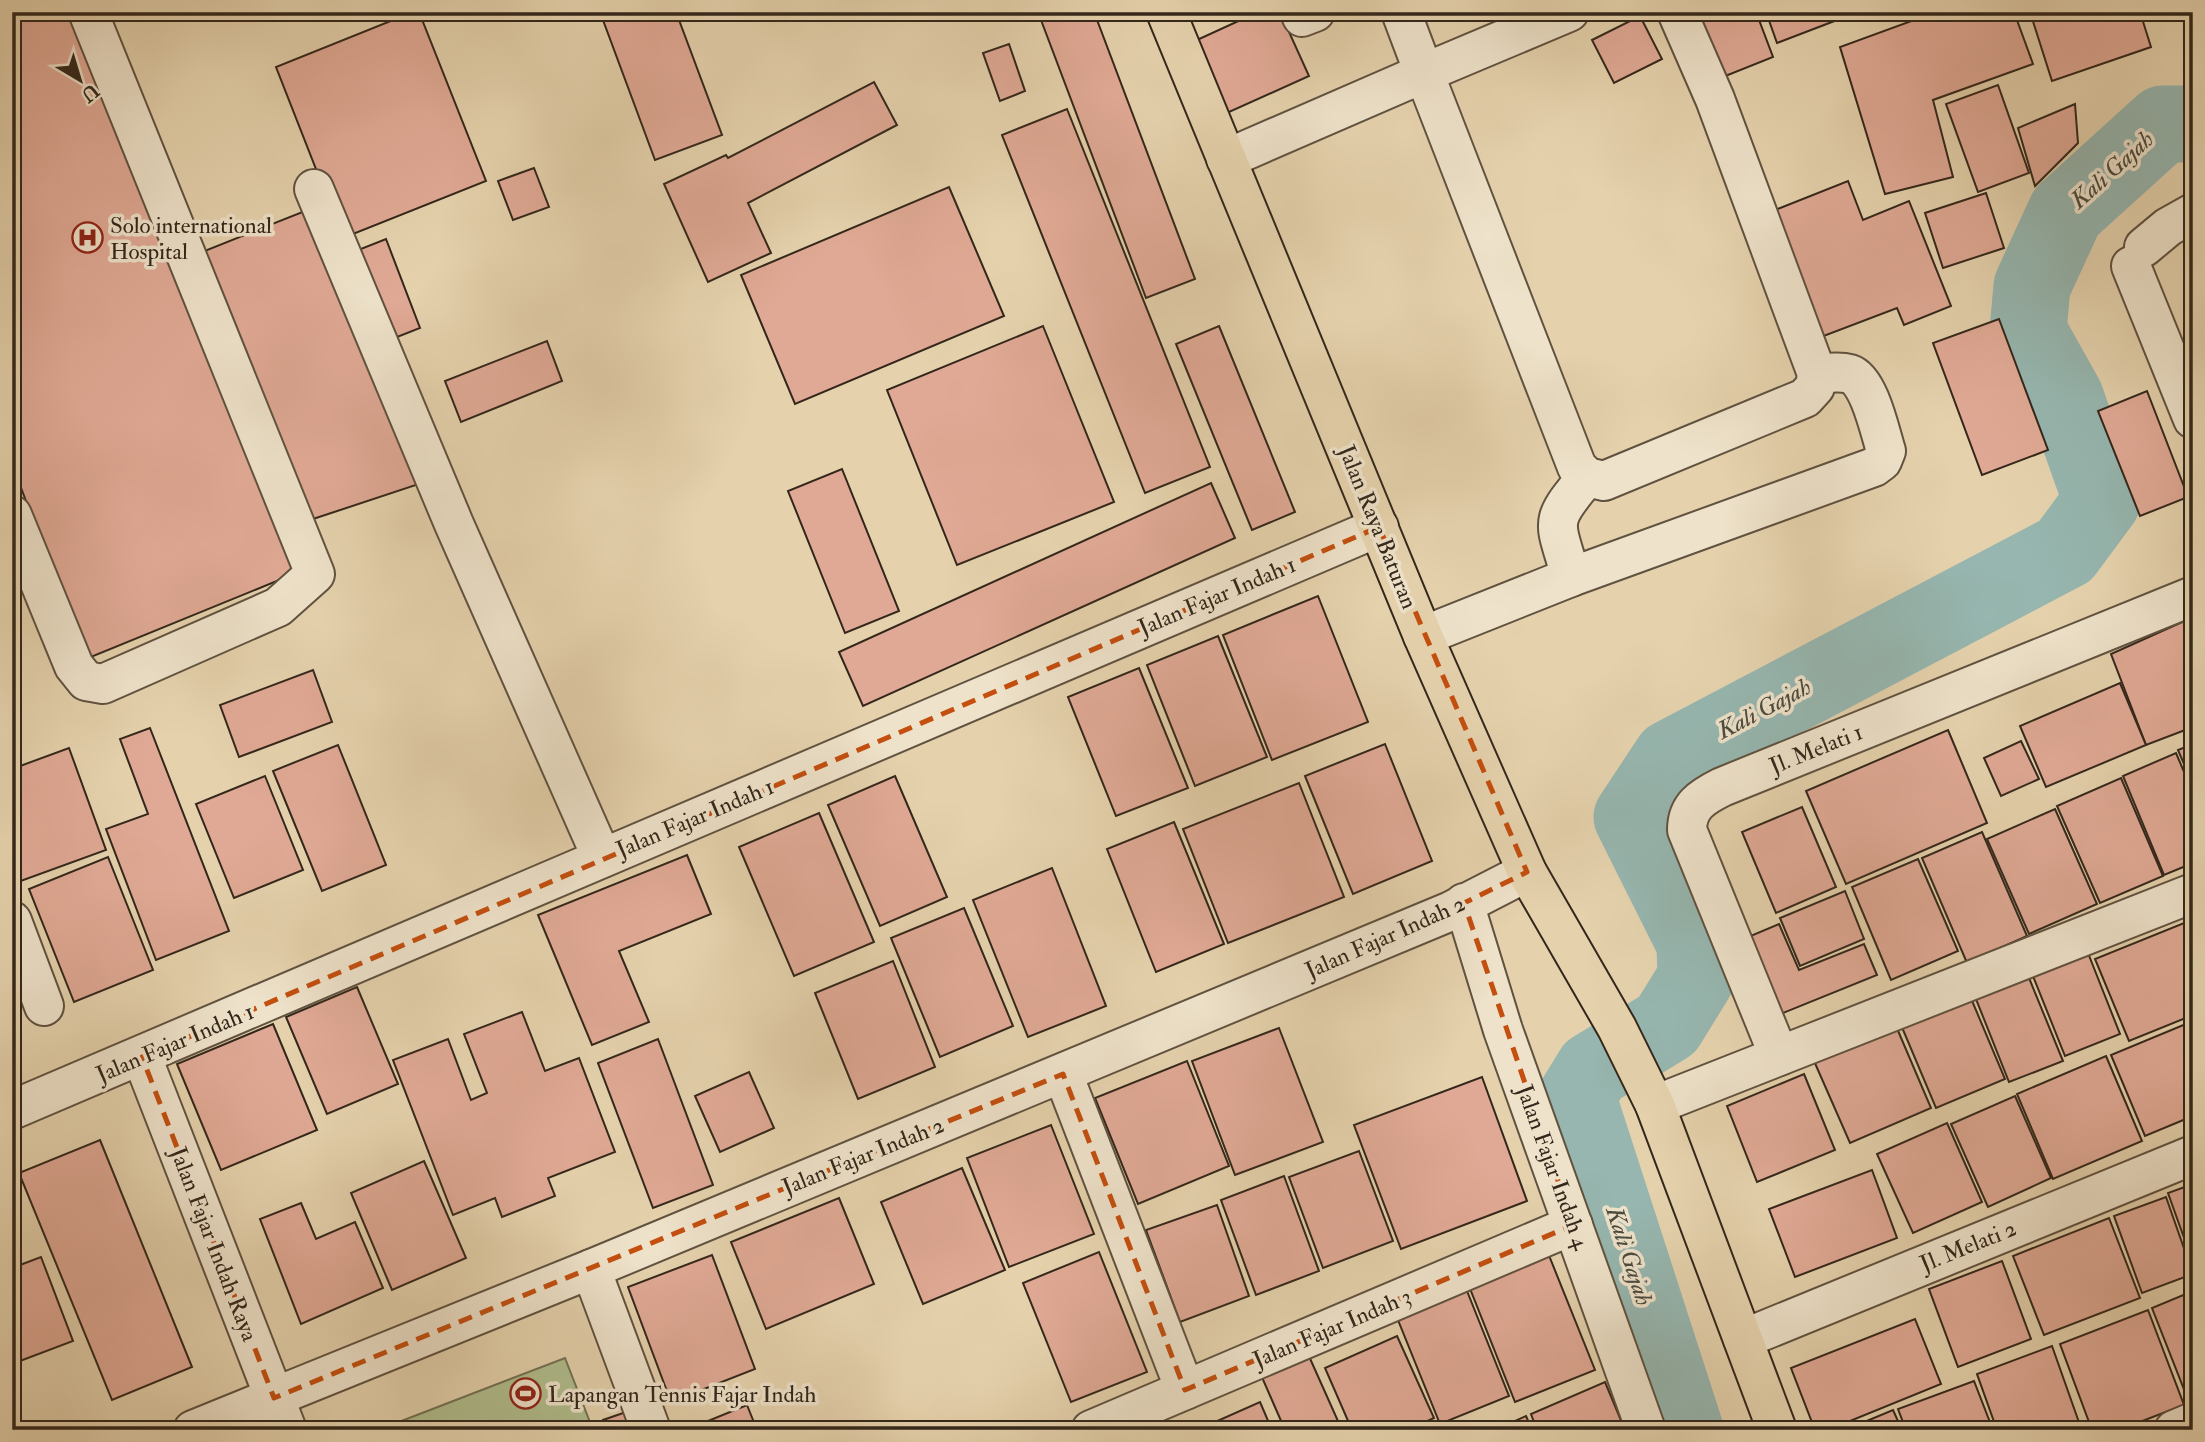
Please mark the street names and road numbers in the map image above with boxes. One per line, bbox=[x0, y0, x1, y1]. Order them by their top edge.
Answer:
street label: Jalan Raya Baturan bbox=[1332, 440, 1424, 613]
street label: Jalan Fajar Indah 1 bbox=[1133, 550, 1300, 643]
street label: Jl. Melati 1 bbox=[1764, 717, 1867, 781]
street label: Jalan Fajar Indah 1 bbox=[611, 772, 778, 865]
street label: Jalan Fajar Indah 2 bbox=[1300, 889, 1470, 986]
street label: Jalan Fajar Indah 1 bbox=[91, 997, 258, 1090]
street label: Jalan Fajar Indah 4 bbox=[1509, 1080, 1597, 1255]
street label: Jalan Fajar Indah 2 bbox=[777, 1110, 948, 1202]
street label: Jalan Fajar Indah Raya bbox=[163, 1142, 265, 1346]
street label: Jl. Melati 2 bbox=[1915, 1214, 2020, 1279]
street label: Jalan Fajar Indah 3 bbox=[1247, 1282, 1416, 1375]

